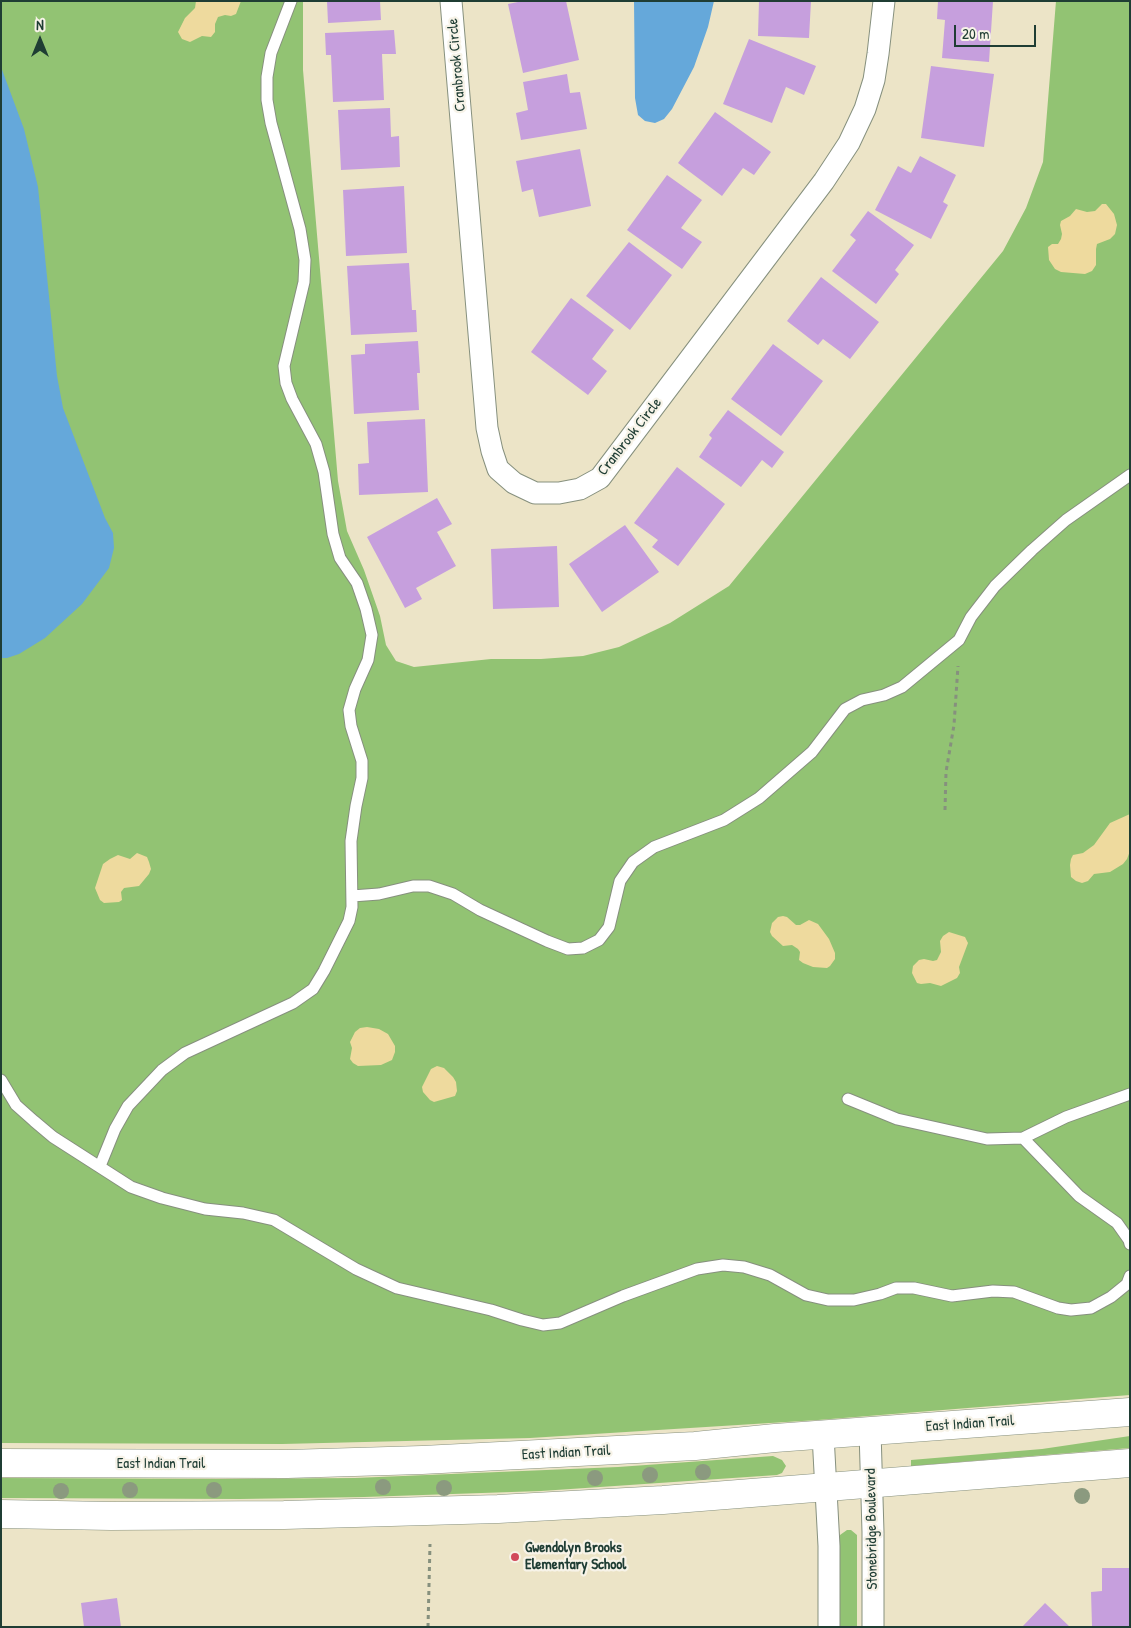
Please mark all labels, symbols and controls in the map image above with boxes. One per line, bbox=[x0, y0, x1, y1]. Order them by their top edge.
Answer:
north arrow bbox=[15, 15, 65, 65]
text: N bbox=[36, 15, 44, 34]
scale bar bbox=[956, 15, 1038, 47]
street label: Cranbrook Circle bbox=[444, 18, 470, 112]
text: 20 m bbox=[962, 23, 989, 44]
street label: Cranbrook Circle bbox=[594, 395, 666, 479]
street label: East Indian Trail bbox=[925, 1412, 1015, 1436]
street label: East Indian Trail bbox=[521, 1442, 611, 1464]
street label: East Indian Trail bbox=[117, 1455, 205, 1473]
street label: Stonebridge Boulevard bbox=[862, 1468, 882, 1590]
place label: Gwendolyn Brooks Elementary School bbox=[525, 1539, 626, 1574]
marker: Gwendolyn Brooks Elementary School bbox=[509, 1551, 521, 1563]

